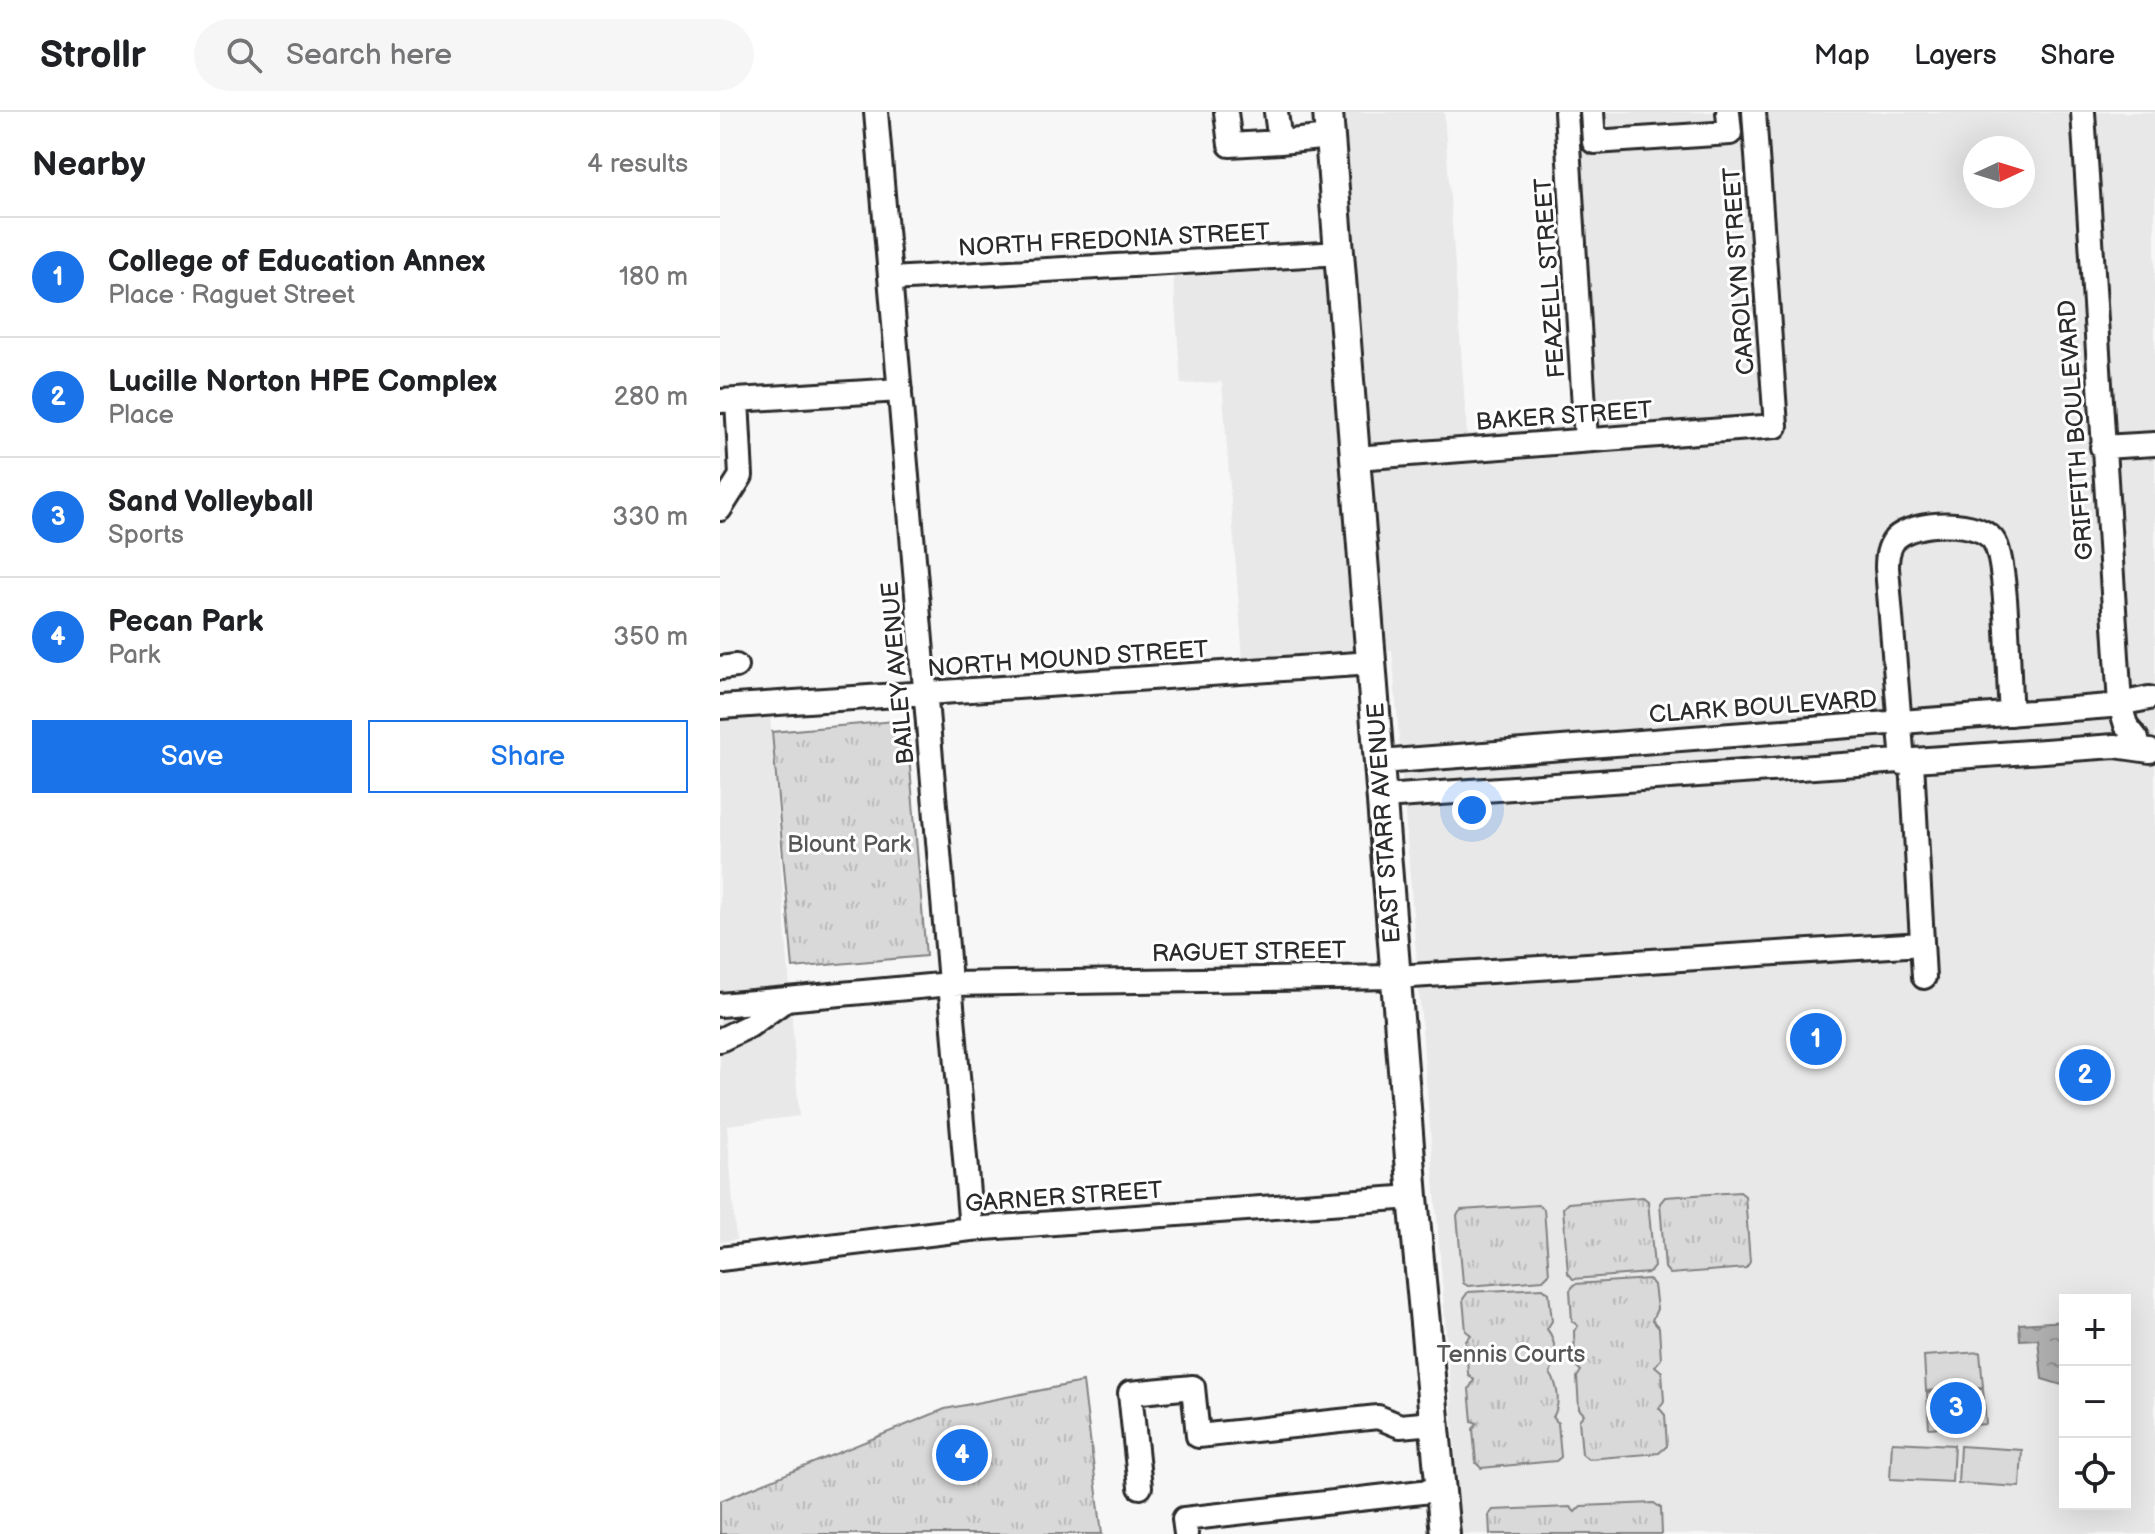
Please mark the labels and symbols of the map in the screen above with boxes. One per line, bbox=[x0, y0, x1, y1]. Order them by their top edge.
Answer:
north arrow bbox=[1963, 136, 2035, 208]
street label: CAROLYN STREET bbox=[1717, 165, 1761, 376]
street label: FEAZELL STREET bbox=[1529, 176, 1571, 379]
street label: NORTH FREDONIA STREET bbox=[957, 217, 1271, 263]
street label: GRIFFITH BOULEVARD bbox=[2052, 299, 2100, 561]
street label: BAKER STREET bbox=[1475, 395, 1654, 437]
street label: BAILEY AVENUE bbox=[876, 580, 920, 766]
street label: NORTH MOUND STREET bbox=[927, 635, 1210, 683]
street label: CLARK BOULEVARD bbox=[1648, 685, 1878, 729]
street label: EAST STARR AVENUE bbox=[1361, 702, 1407, 944]
your location bbox=[1452, 790, 1492, 830]
park label: Blount Park bbox=[787, 830, 911, 859]
street label: RAGUET STREET bbox=[1152, 936, 1347, 968]
pin: 1 bbox=[1790, 1009, 1842, 1069]
pin: 2 bbox=[2059, 1045, 2111, 1105]
street label: GARNER STREET bbox=[964, 1176, 1164, 1218]
park label: Tennis Courts bbox=[1437, 1340, 1586, 1369]
pin: 3 bbox=[1930, 1378, 1982, 1438]
pin: 4 bbox=[936, 1425, 988, 1485]

